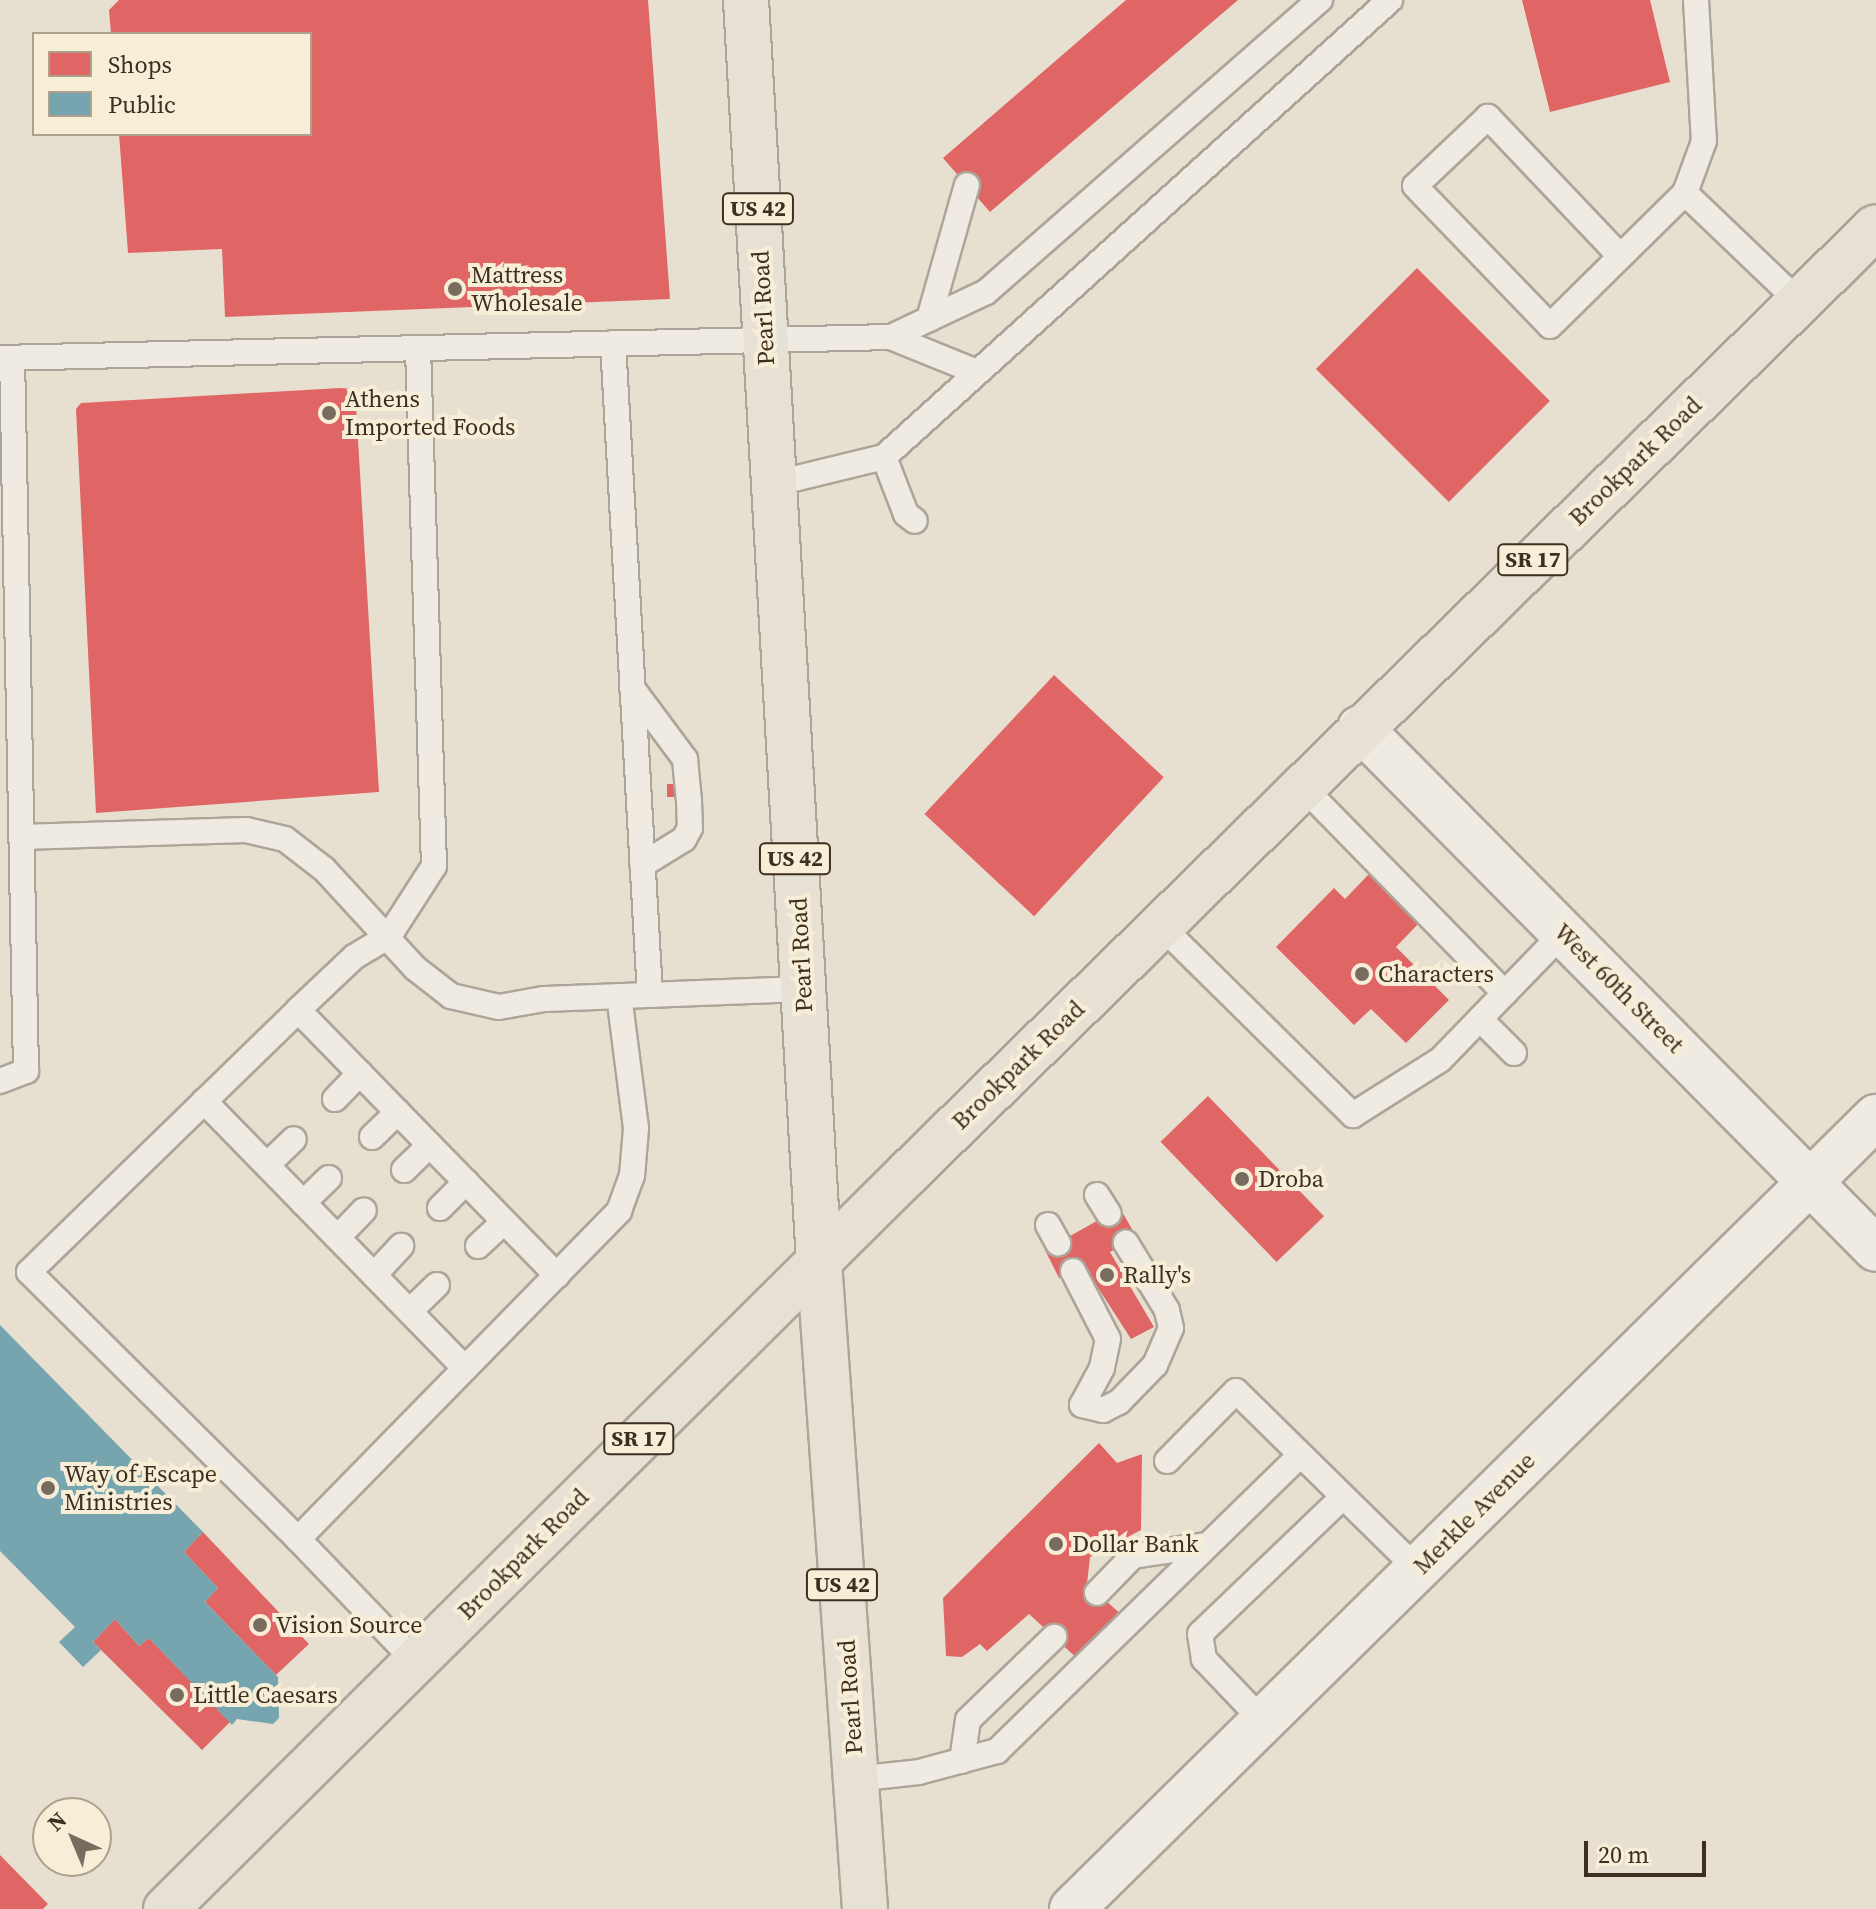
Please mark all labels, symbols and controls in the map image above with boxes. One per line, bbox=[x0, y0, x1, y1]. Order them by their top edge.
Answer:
legend bbox=[32, 32, 312, 136]
text: Shops bbox=[108, 48, 172, 81]
text: Public bbox=[108, 88, 176, 121]
road number: US 42 bbox=[720, 191, 796, 227]
street label: Pearl Road bbox=[746, 250, 780, 366]
place label: Mattress Wholesale bbox=[471, 261, 583, 317]
marker: Mattress Wholesale bbox=[446, 280, 464, 298]
place label: Athens Imported Foods bbox=[345, 385, 515, 441]
street label: Brookpark Road bbox=[1563, 391, 1707, 531]
marker: Athens Imported Foods bbox=[320, 404, 338, 422]
road number: SR 17 bbox=[1497, 542, 1569, 578]
road number: US 42 bbox=[757, 841, 833, 877]
street label: Pearl Road bbox=[784, 897, 818, 1013]
street label: West 60th Street bbox=[1548, 917, 1690, 1059]
place label: Characters bbox=[1378, 960, 1494, 988]
marker: Characters bbox=[1353, 965, 1371, 983]
street label: Brookpark Road bbox=[946, 995, 1090, 1135]
place label: Droba bbox=[1258, 1165, 1324, 1193]
marker: Droba bbox=[1233, 1170, 1251, 1188]
place label: Rally's bbox=[1123, 1261, 1191, 1289]
marker: Rally's bbox=[1098, 1266, 1116, 1284]
road number: SR 17 bbox=[603, 1421, 675, 1457]
street label: Merkle Avenue bbox=[1407, 1446, 1541, 1580]
place label: Way of Escape Ministries bbox=[64, 1460, 217, 1516]
marker: Way of Escape Ministries bbox=[39, 1479, 57, 1497]
street label: Brookpark Road bbox=[452, 1483, 594, 1625]
place label: Dollar Bank bbox=[1072, 1530, 1199, 1558]
marker: Dollar Bank bbox=[1047, 1535, 1065, 1553]
road number: US 42 bbox=[804, 1567, 880, 1603]
place label: Vision Source bbox=[276, 1611, 423, 1639]
marker: Vision Source bbox=[251, 1616, 269, 1634]
street label: Pearl Road bbox=[832, 1639, 868, 1755]
place label: Little Caesars bbox=[193, 1681, 338, 1709]
marker: Little Caesars bbox=[168, 1686, 186, 1704]
north arrow bbox=[32, 1797, 112, 1877]
text: N bbox=[41, 1805, 73, 1838]
scale bar bbox=[1588, 1825, 1710, 1875]
text: 20 m bbox=[1598, 1838, 1649, 1871]

